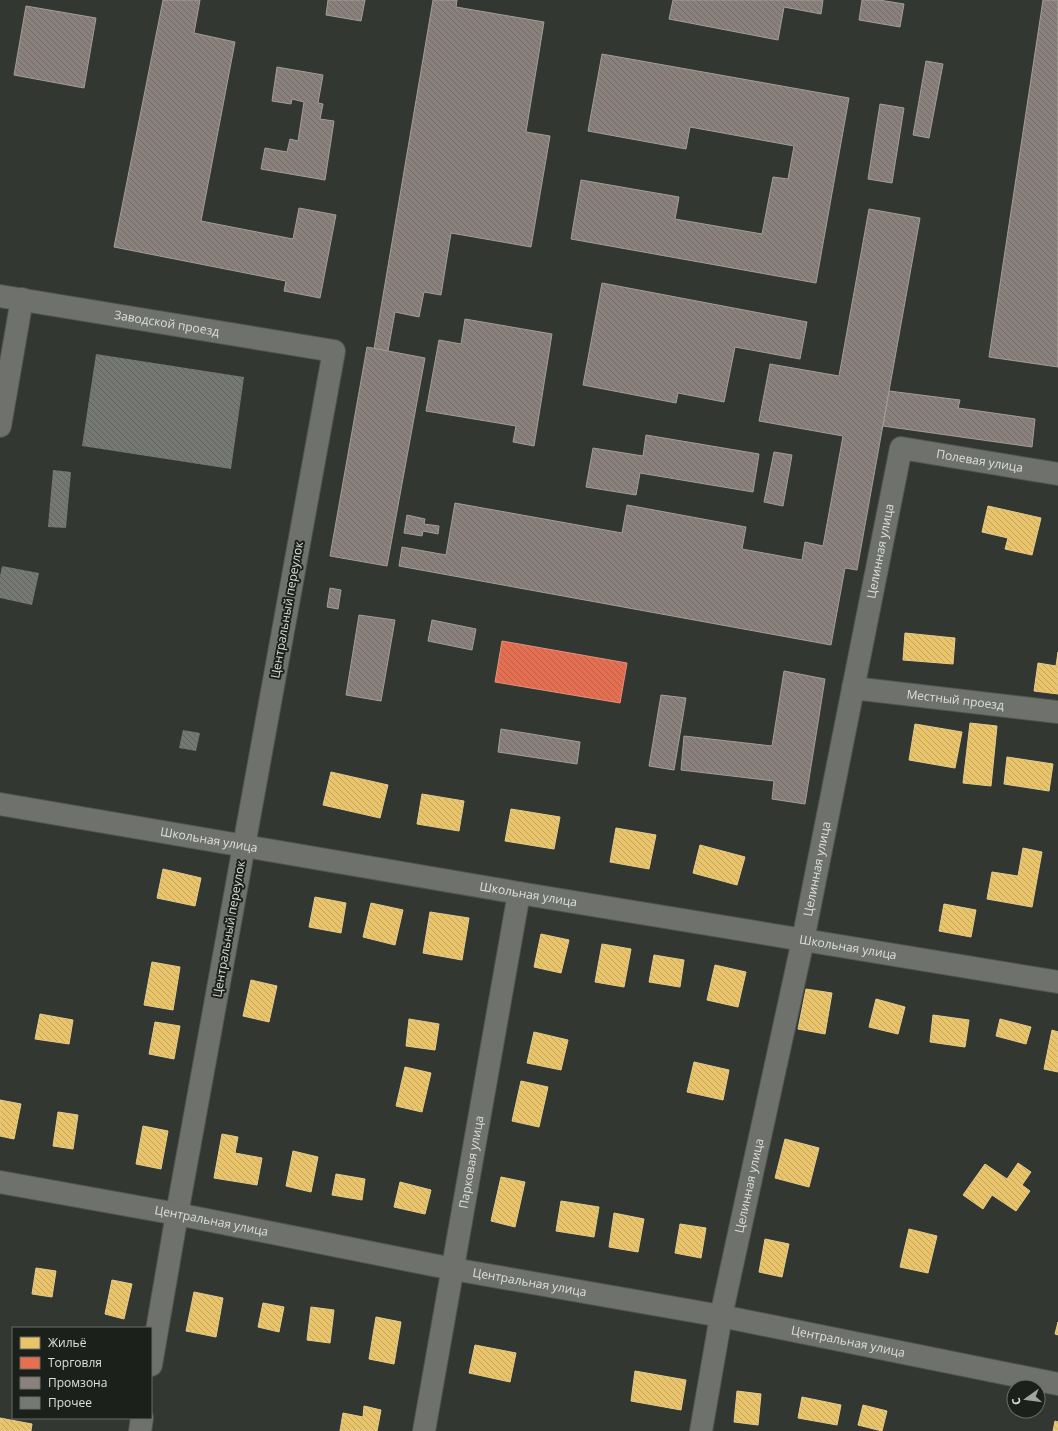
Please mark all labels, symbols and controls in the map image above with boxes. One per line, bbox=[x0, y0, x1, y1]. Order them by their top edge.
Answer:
street label: Заводской проезд bbox=[113, 306, 221, 340]
street label: Полевая улица bbox=[935, 445, 1024, 476]
street label: Целинная улица bbox=[862, 502, 898, 600]
street label: Центральный переулок bbox=[266, 539, 307, 680]
street label: Местный проезд bbox=[906, 685, 1005, 714]
street label: Целинная улица bbox=[799, 820, 834, 918]
street label: Школьная улица bbox=[159, 823, 259, 856]
street label: Центральный переулок bbox=[208, 858, 249, 999]
street label: Школьная улица bbox=[478, 877, 578, 910]
street label: Школьная улица bbox=[798, 930, 898, 963]
street label: Парковая улица bbox=[454, 1114, 488, 1210]
street label: Целинная улица bbox=[730, 1137, 767, 1235]
street label: Центральная улица bbox=[153, 1201, 270, 1240]
street label: Центральная улица bbox=[471, 1264, 588, 1300]
street label: Центральная улица bbox=[790, 1321, 906, 1361]
legend bbox=[12, 1327, 152, 1419]
text: Жильё bbox=[48, 1334, 87, 1351]
text: Торговля bbox=[48, 1354, 102, 1371]
text: Промзона bbox=[48, 1374, 107, 1391]
north arrow bbox=[1006, 1379, 1046, 1419]
text: Прочее bbox=[48, 1394, 92, 1411]
text: С bbox=[1008, 1396, 1024, 1407]

